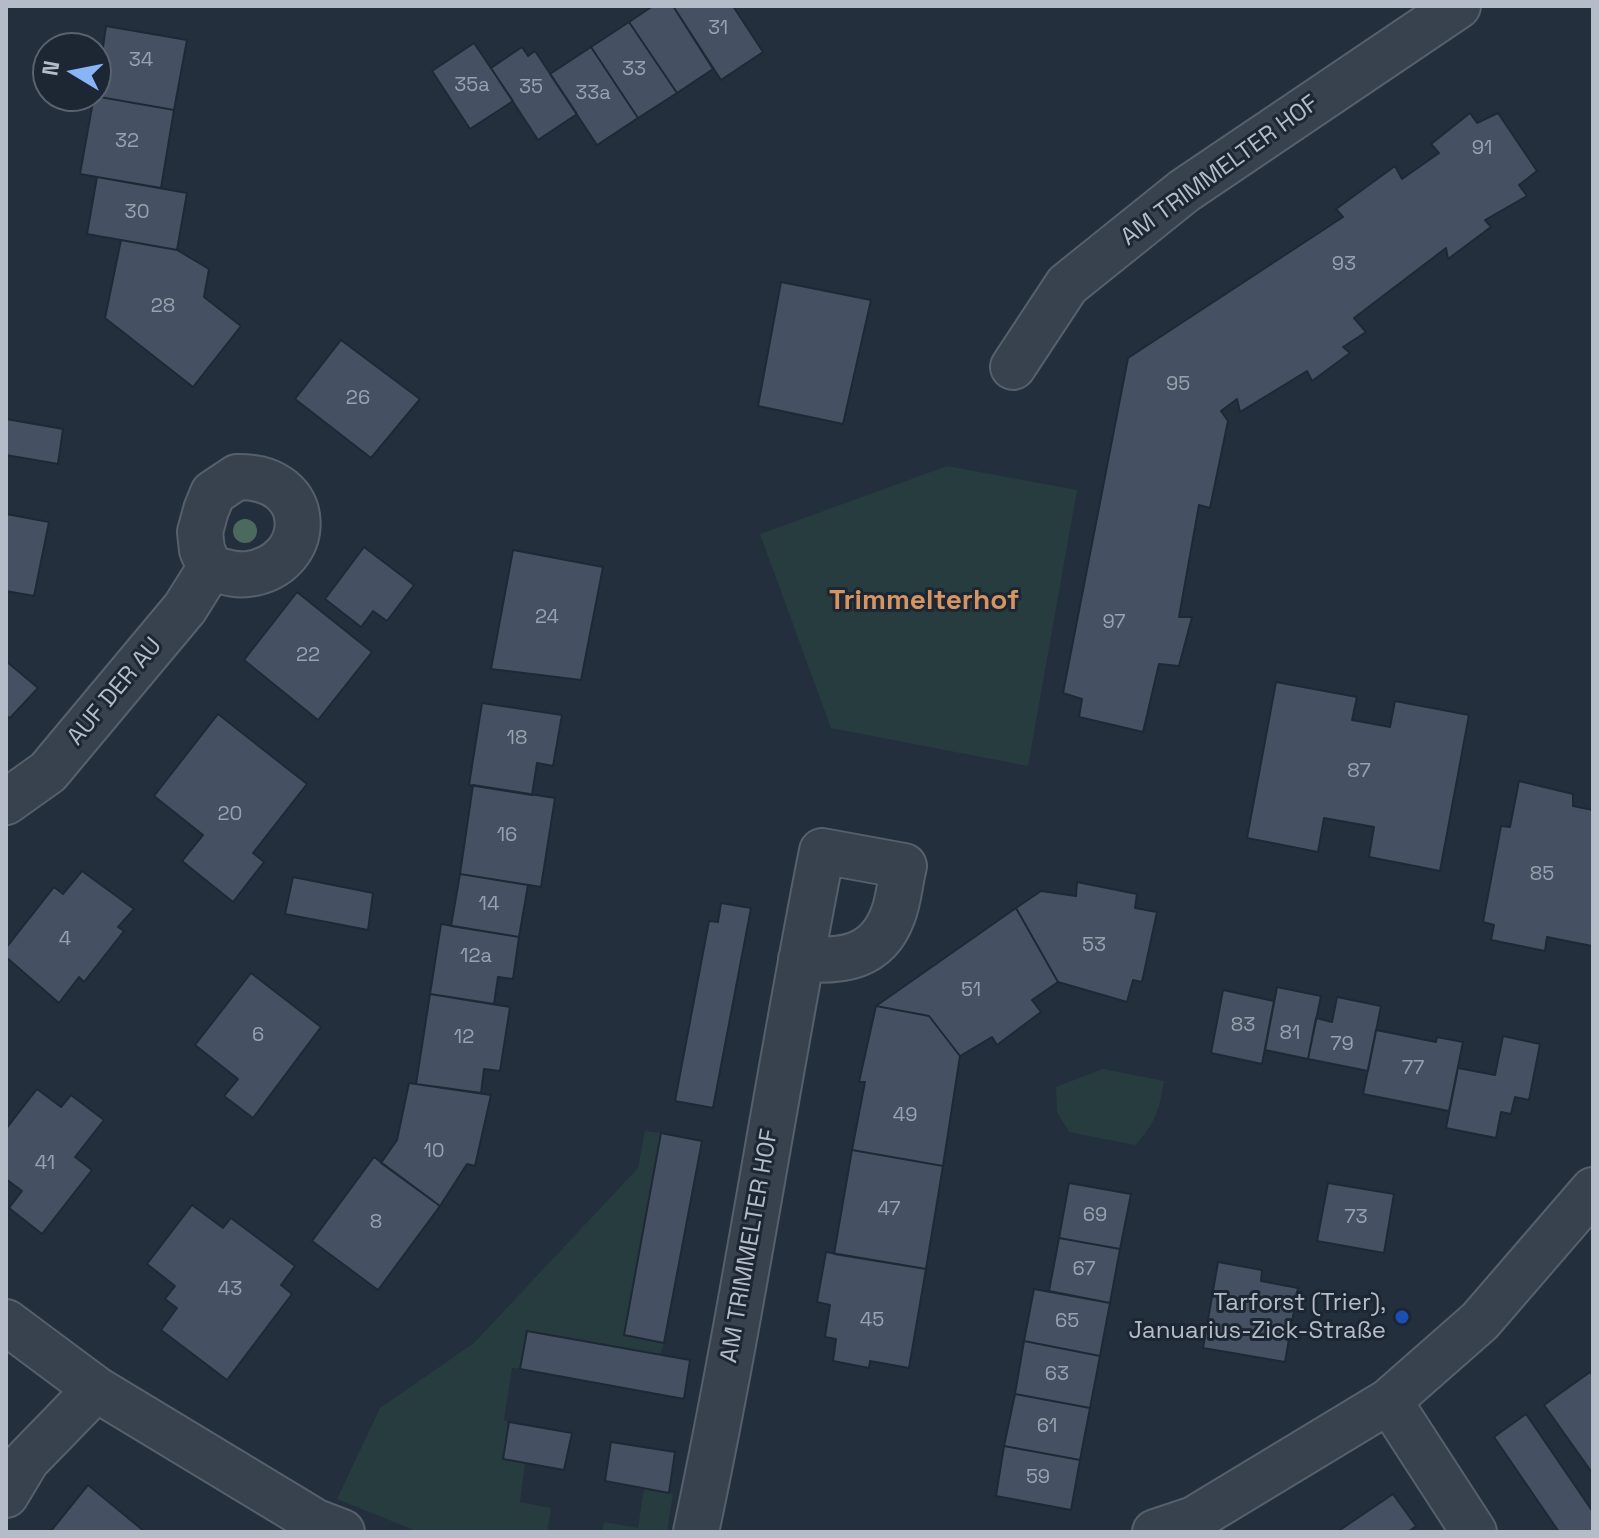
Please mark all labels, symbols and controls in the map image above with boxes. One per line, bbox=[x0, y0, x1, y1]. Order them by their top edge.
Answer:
house number: 31 bbox=[708, 17, 728, 41]
north arrow bbox=[32, 32, 112, 112]
house number: 34 bbox=[129, 49, 153, 73]
text: N bbox=[35, 58, 65, 78]
house number: 33 bbox=[622, 58, 646, 82]
house number: 35a bbox=[454, 74, 490, 98]
house number: 35 bbox=[519, 76, 543, 100]
house number: 33a bbox=[575, 82, 611, 106]
street label: AM TRIMMELTER HOF bbox=[1116, 90, 1324, 252]
house number: 32 bbox=[115, 130, 139, 154]
house number: 91 bbox=[1472, 137, 1492, 161]
house number: 30 bbox=[125, 201, 149, 225]
house number: 93 bbox=[1332, 253, 1356, 277]
house number: 28 bbox=[151, 295, 175, 319]
house number: 95 bbox=[1166, 373, 1190, 397]
house number: 26 bbox=[346, 387, 370, 411]
district label: Trimmelterhof bbox=[829, 584, 1019, 618]
house number: 24 bbox=[535, 606, 559, 630]
house number: 97 bbox=[1102, 611, 1126, 635]
street label: AUF DER AU bbox=[62, 632, 168, 752]
house number: 22 bbox=[296, 644, 320, 668]
house number: 18 bbox=[507, 727, 527, 751]
house number: 87 bbox=[1347, 760, 1371, 784]
house number: 20 bbox=[218, 803, 242, 827]
house number: 16 bbox=[497, 824, 517, 848]
house number: 85 bbox=[1530, 863, 1554, 887]
house number: 14 bbox=[479, 893, 499, 917]
house number: 4 bbox=[59, 928, 71, 952]
house number: 53 bbox=[1082, 934, 1106, 958]
house number: 12a bbox=[460, 945, 492, 969]
house number: 51 bbox=[961, 979, 981, 1003]
house number: 83 bbox=[1231, 1014, 1255, 1038]
house number: 81 bbox=[1280, 1022, 1300, 1046]
house number: 6 bbox=[252, 1024, 264, 1048]
house number: 12 bbox=[454, 1026, 474, 1050]
house number: 79 bbox=[1330, 1033, 1354, 1057]
house number: 77 bbox=[1402, 1057, 1424, 1081]
house number: 49 bbox=[893, 1104, 917, 1128]
street label: AM TRIMMELTER HOF bbox=[715, 1127, 785, 1365]
house number: 10 bbox=[423, 1140, 445, 1164]
house number: 41 bbox=[35, 1152, 55, 1176]
house number: 47 bbox=[877, 1198, 901, 1222]
house number: 69 bbox=[1083, 1204, 1107, 1228]
house number: 73 bbox=[1344, 1206, 1368, 1230]
house number: 8 bbox=[370, 1211, 382, 1235]
house number: 67 bbox=[1072, 1258, 1096, 1282]
house number: 43 bbox=[218, 1278, 242, 1302]
place label: Tarforst (Trier), Januarius-Zick-Straße bbox=[1128, 1289, 1386, 1345]
marker: Tarforst (Trier), Januarius-Zick-Straße bbox=[1393, 1308, 1411, 1326]
house number: 45 bbox=[860, 1309, 884, 1333]
house number: 65 bbox=[1055, 1310, 1079, 1334]
house number: 63 bbox=[1045, 1363, 1069, 1387]
house number: 61 bbox=[1037, 1415, 1057, 1439]
house number: 59 bbox=[1026, 1466, 1050, 1490]

